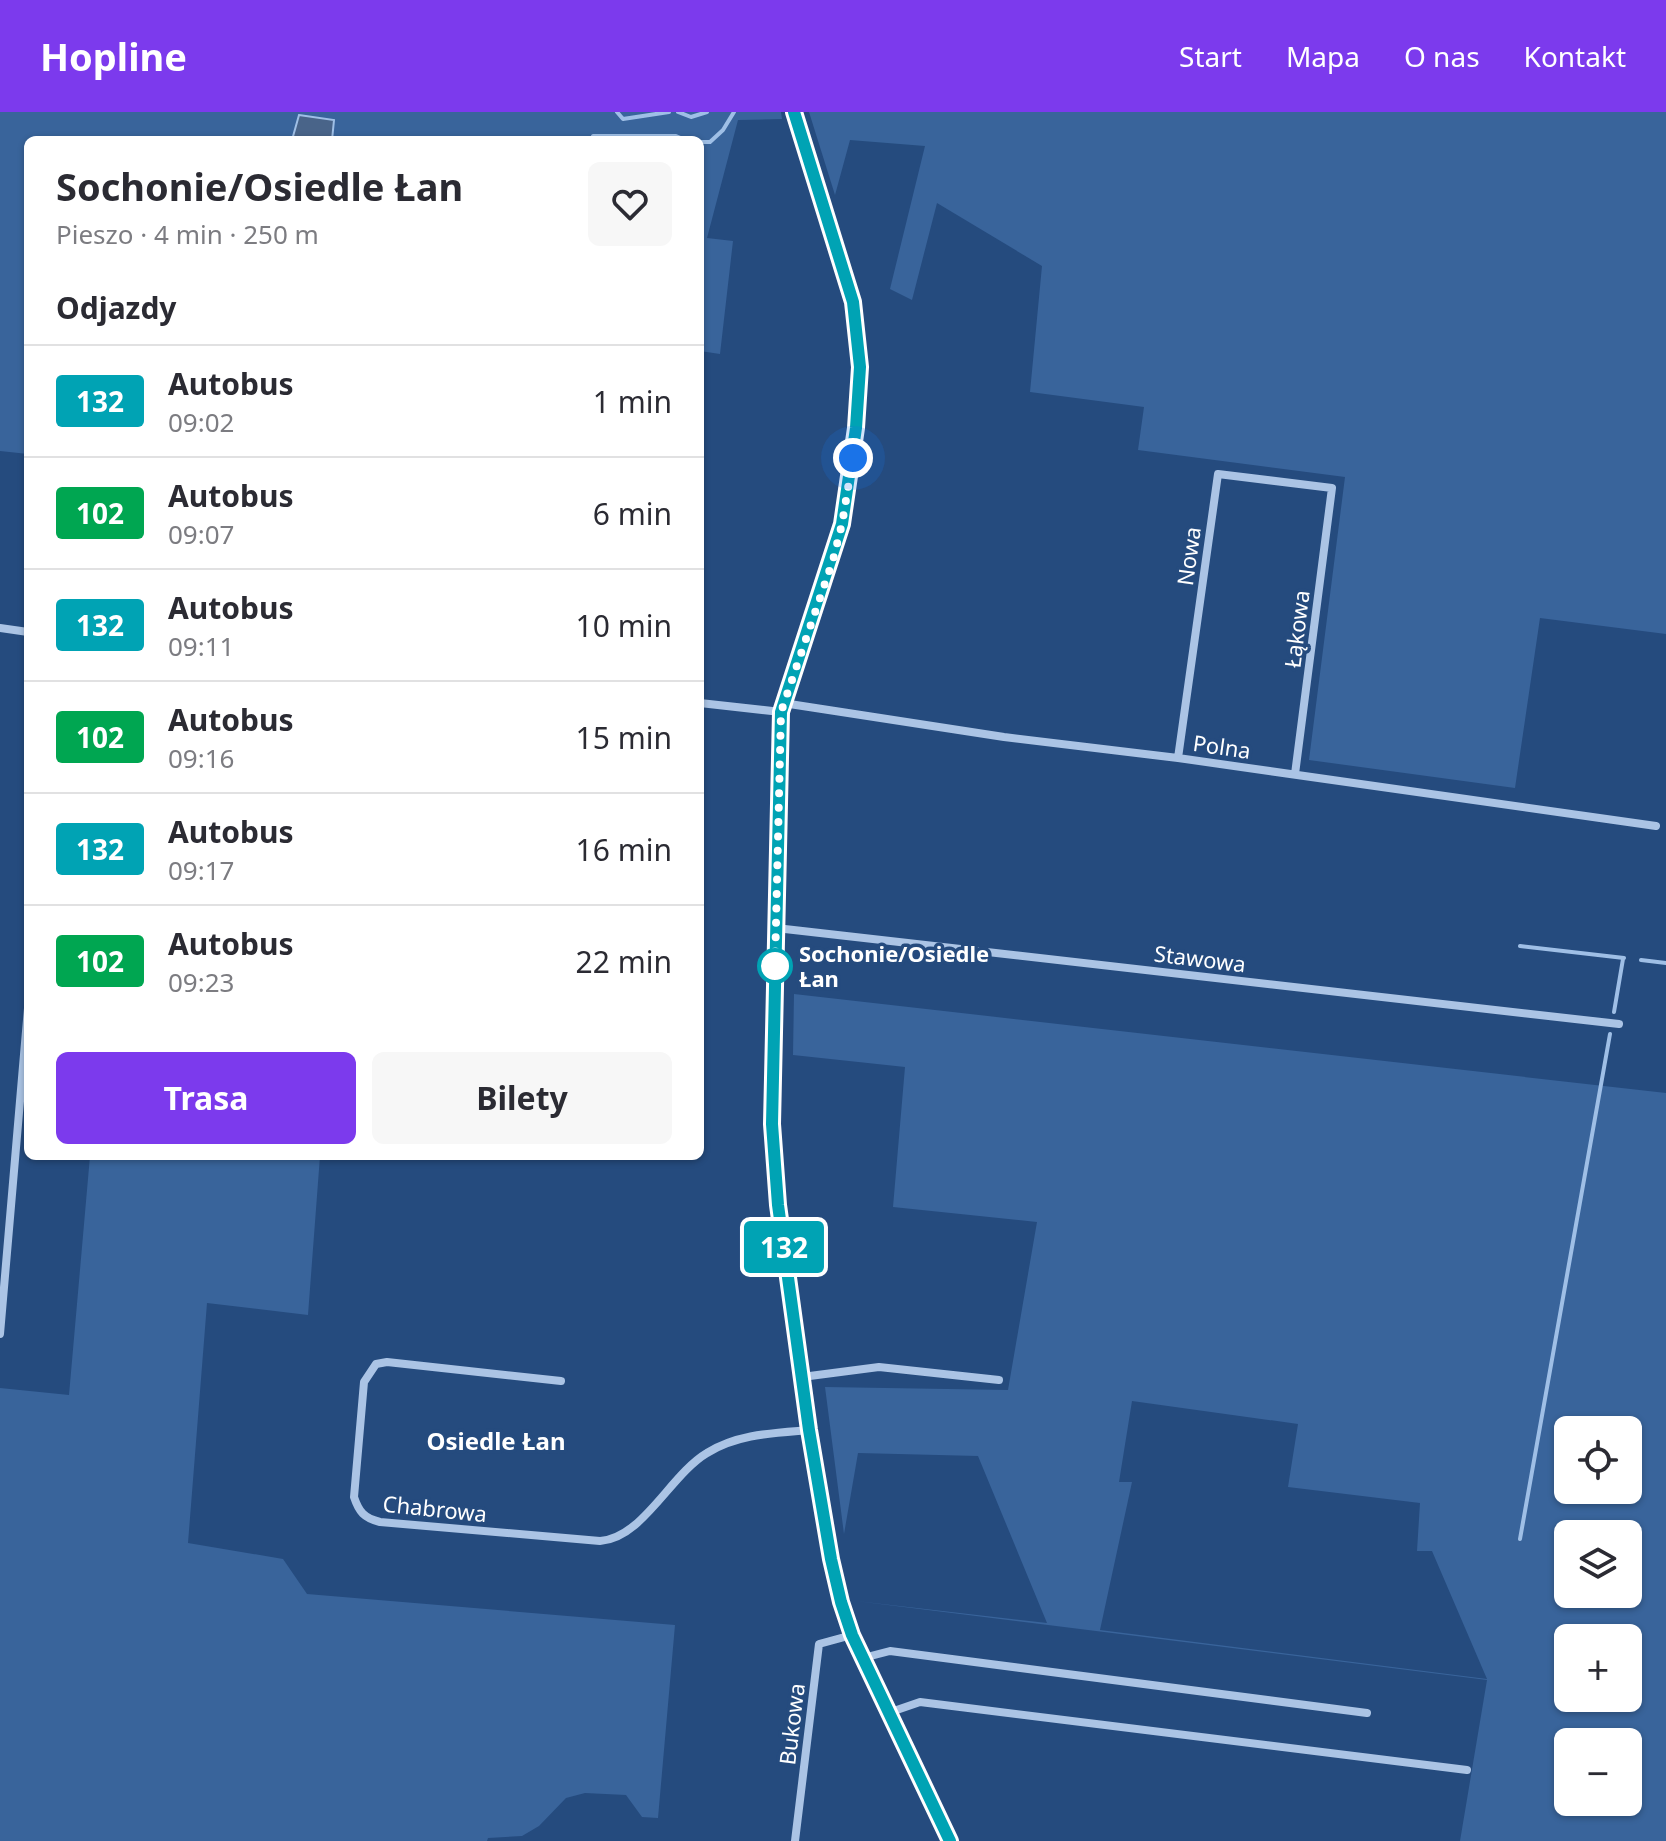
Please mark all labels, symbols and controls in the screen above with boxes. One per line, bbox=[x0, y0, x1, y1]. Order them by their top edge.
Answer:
text: Hopline bbox=[40, 30, 187, 82]
text: Start bbox=[1179, 37, 1242, 75]
text: Mapa bbox=[1286, 37, 1360, 75]
text: O nas bbox=[1404, 37, 1480, 75]
text: Kontakt bbox=[1524, 37, 1626, 75]
text: Sochonie/Osiedle Łan bbox=[56, 160, 463, 212]
button: heart bbox=[588, 162, 672, 246]
text: Pieszo · 4 min · 250 m bbox=[56, 216, 319, 252]
text: Odjazdy bbox=[56, 287, 176, 328]
text: Autobus bbox=[168, 363, 294, 404]
text: 1 min bbox=[593, 381, 672, 422]
text: 132 bbox=[76, 382, 124, 420]
text: 09:02 bbox=[168, 404, 234, 440]
your location bbox=[833, 438, 873, 478]
text: Autobus bbox=[168, 475, 294, 516]
text: 6 min bbox=[593, 493, 672, 534]
text: 102 bbox=[76, 494, 124, 532]
text: 09:07 bbox=[168, 516, 234, 552]
street label: Nowa bbox=[1169, 525, 1207, 587]
text: Autobus bbox=[168, 587, 294, 628]
street label: Łąkowa bbox=[1276, 588, 1316, 670]
text: 10 min bbox=[576, 605, 672, 646]
text: 132 bbox=[76, 606, 124, 644]
text: 09:11 bbox=[168, 628, 234, 664]
text: Autobus bbox=[168, 699, 294, 740]
text: 15 min bbox=[576, 717, 672, 758]
text: 102 bbox=[76, 718, 124, 756]
street label: Polna bbox=[1191, 727, 1253, 765]
text: 09:16 bbox=[168, 740, 234, 776]
text: Autobus bbox=[168, 811, 294, 852]
text: 16 min bbox=[576, 829, 672, 870]
text: 132 bbox=[76, 830, 124, 868]
text: 09:17 bbox=[168, 852, 234, 888]
text: Autobus bbox=[168, 923, 294, 964]
street label: Stawowa bbox=[1152, 937, 1248, 979]
place label: Sochonie/Osiedle Łan bbox=[799, 938, 989, 993]
text: 22 min bbox=[576, 941, 672, 982]
text: 102 bbox=[76, 942, 124, 980]
marker: Sochonie/Osiedle Łan bbox=[758, 949, 792, 983]
text: 09:23 bbox=[168, 964, 234, 1000]
button: Trasa bbox=[56, 1052, 356, 1144]
button: Bilety bbox=[372, 1052, 672, 1144]
line badge: 132 bbox=[738, 1221, 830, 1273]
text: 132 bbox=[760, 1228, 808, 1266]
map controls bbox=[1554, 1416, 1642, 1816]
button: locate bbox=[1554, 1416, 1642, 1504]
district label: Osiedle Łan bbox=[427, 1424, 565, 1457]
street label: Chabrowa bbox=[381, 1488, 489, 1528]
button: layers bbox=[1554, 1520, 1642, 1608]
button: + bbox=[1554, 1624, 1642, 1712]
street label: Bukowa bbox=[771, 1681, 811, 1767]
button: − bbox=[1554, 1728, 1642, 1816]

